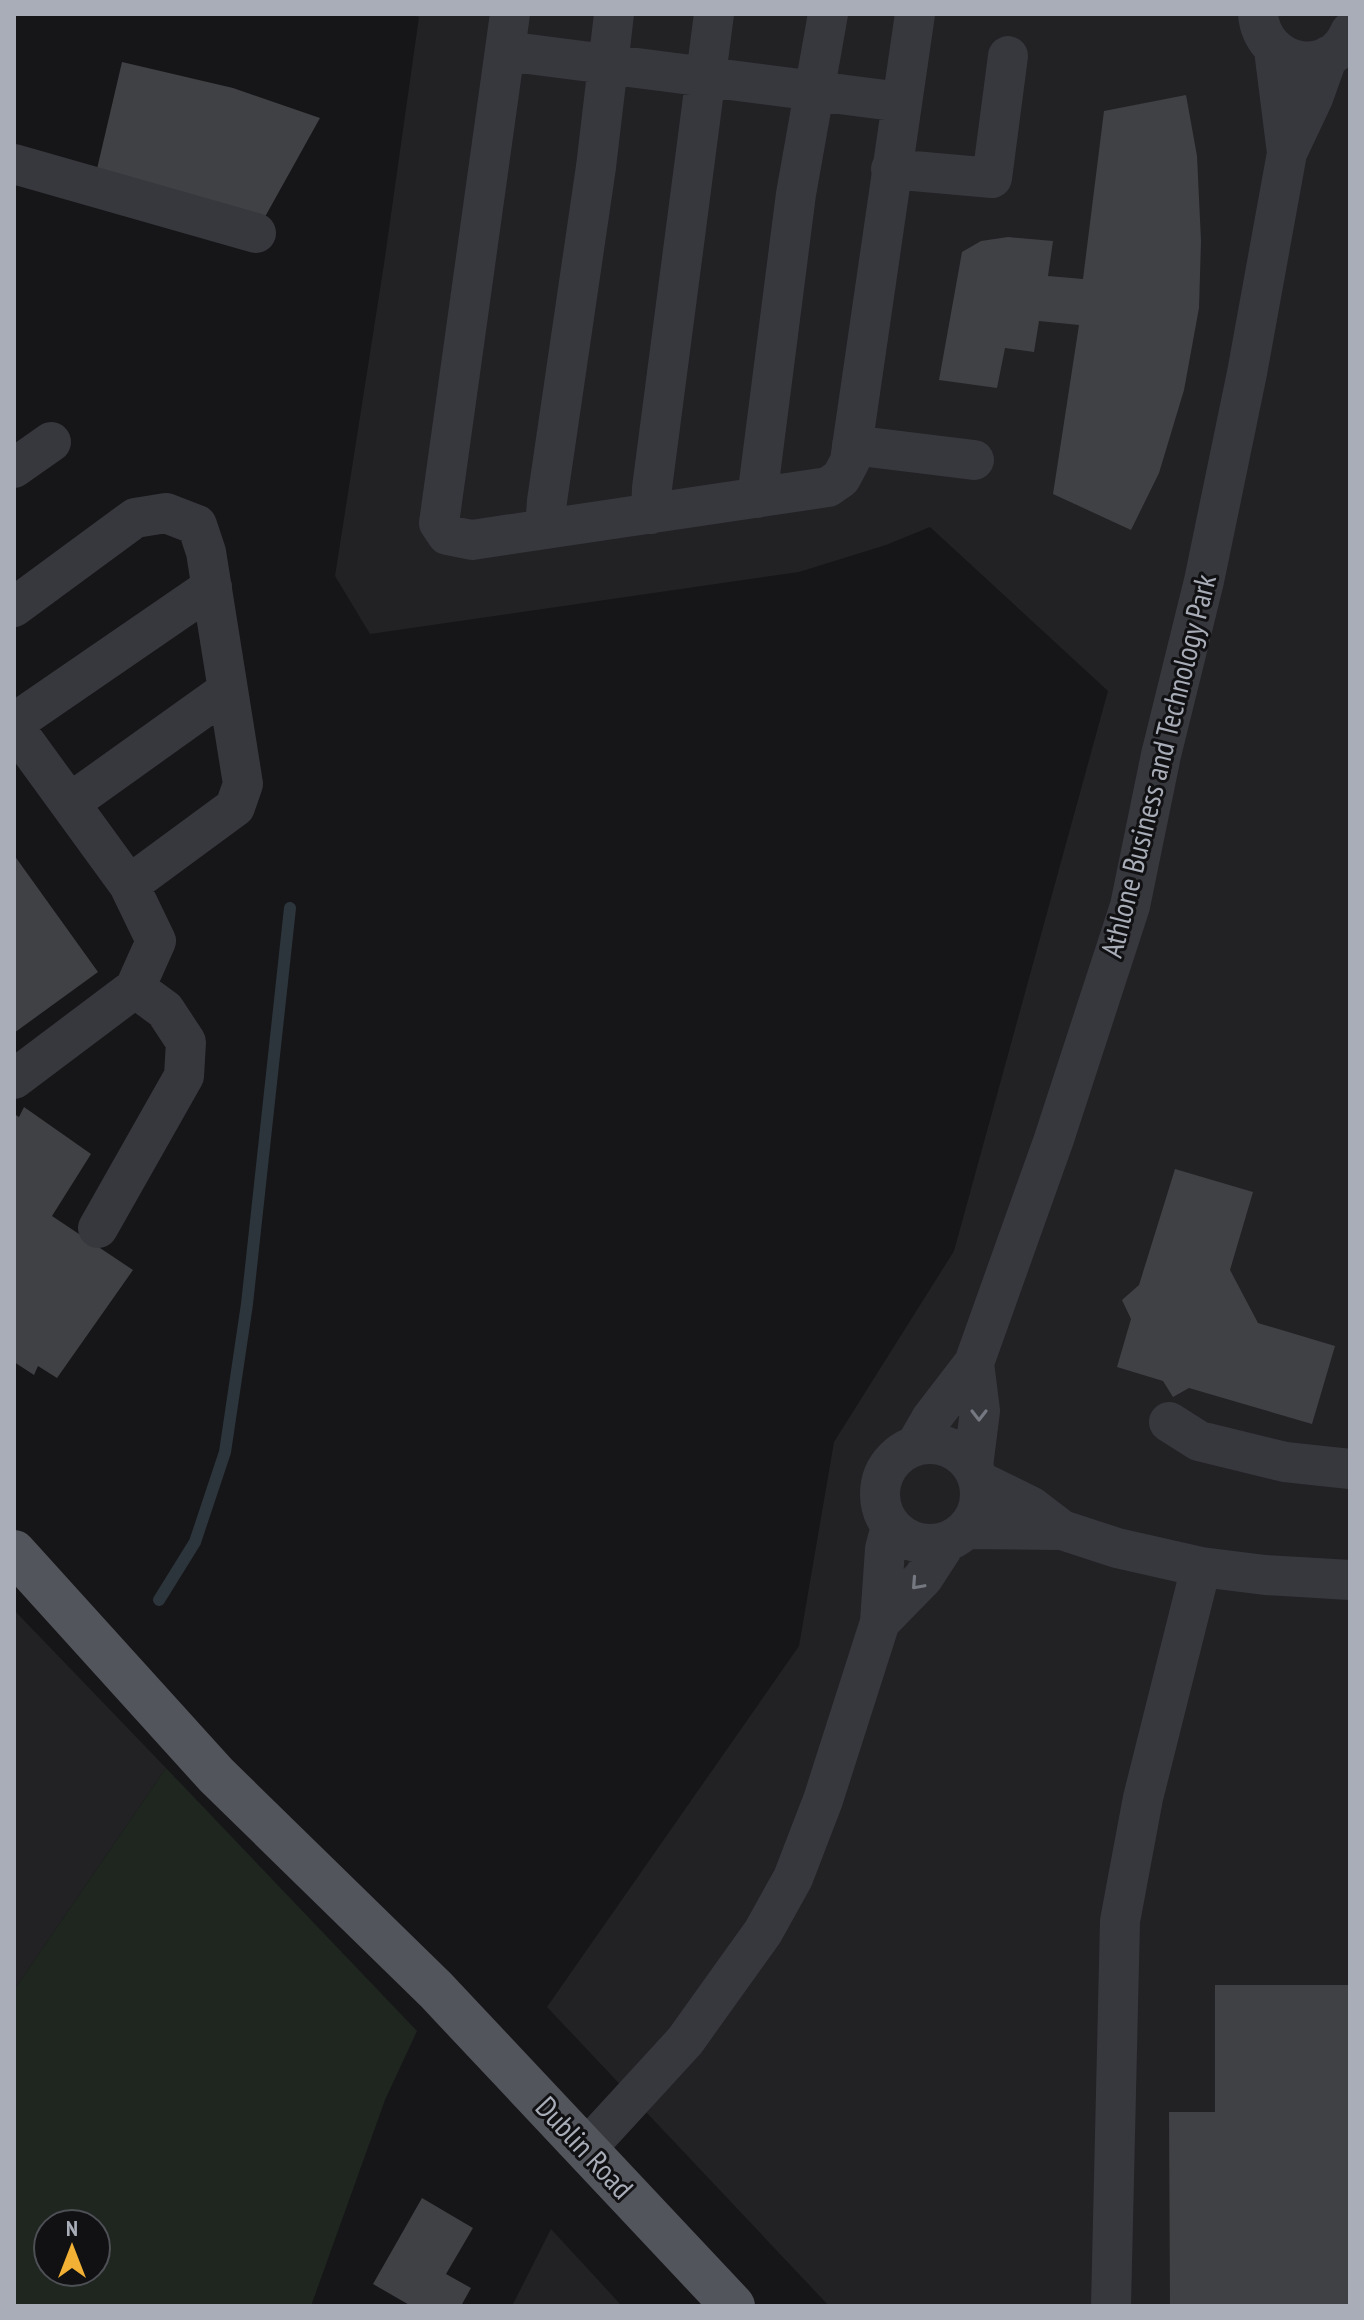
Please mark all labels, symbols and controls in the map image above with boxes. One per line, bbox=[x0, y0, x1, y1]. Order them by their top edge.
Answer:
street label: Athlone Business and Technology Park bbox=[1091, 570, 1224, 961]
one-way arrow bbox=[971, 1409, 988, 1422]
one-way arrow bbox=[912, 1574, 926, 1589]
street label: Dublin Road bbox=[528, 2088, 642, 2206]
north arrow bbox=[32, 2208, 112, 2288]
text: N bbox=[66, 2214, 78, 2242]

